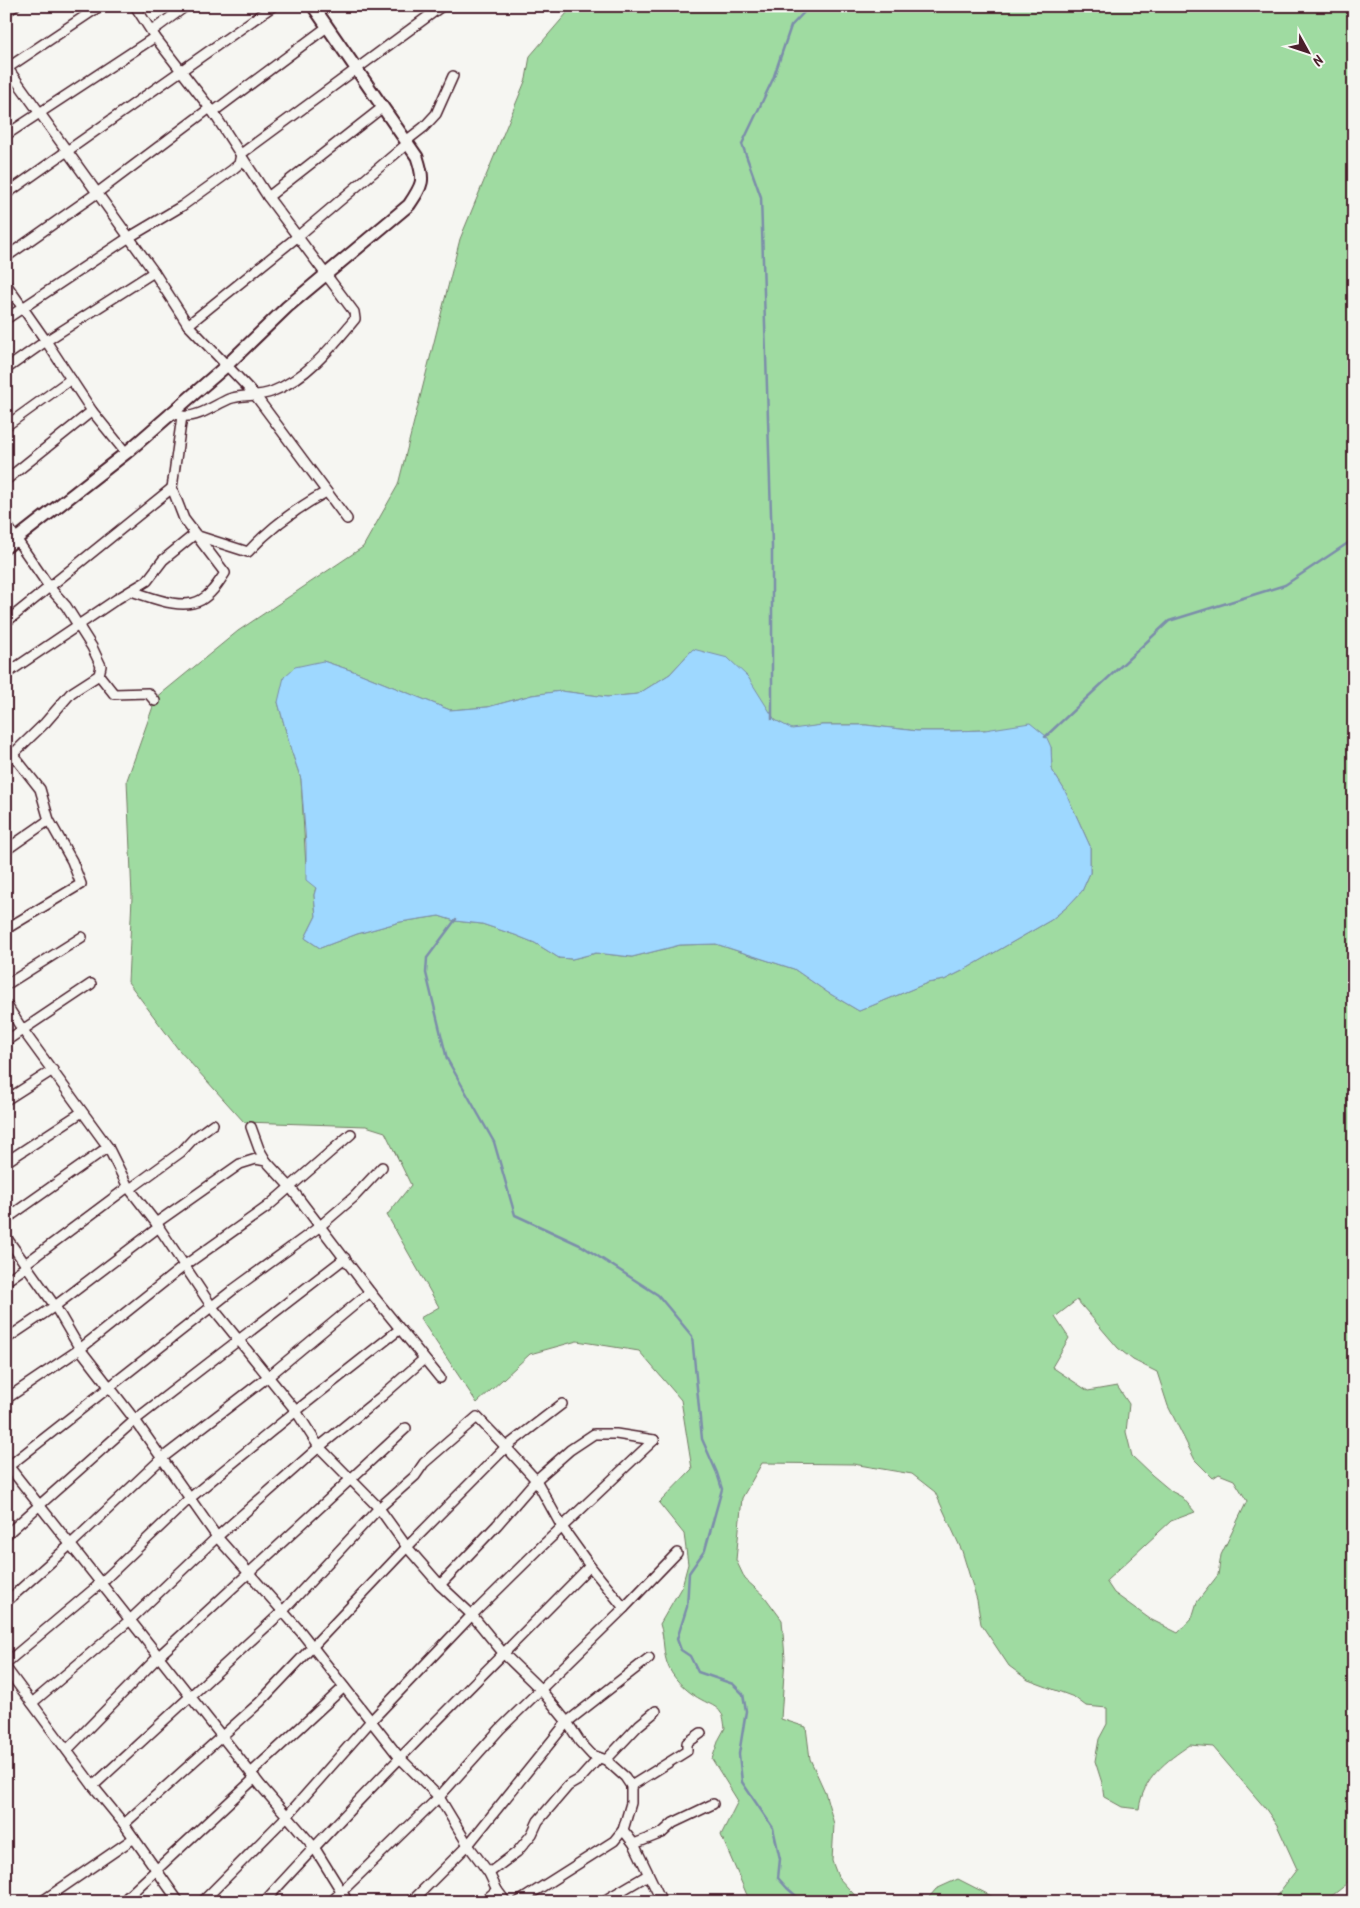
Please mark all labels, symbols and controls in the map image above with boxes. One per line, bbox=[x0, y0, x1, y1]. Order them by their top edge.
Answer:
north arrow bbox=[1282, 28, 1332, 78]
text: N bbox=[1306, 49, 1328, 70]

